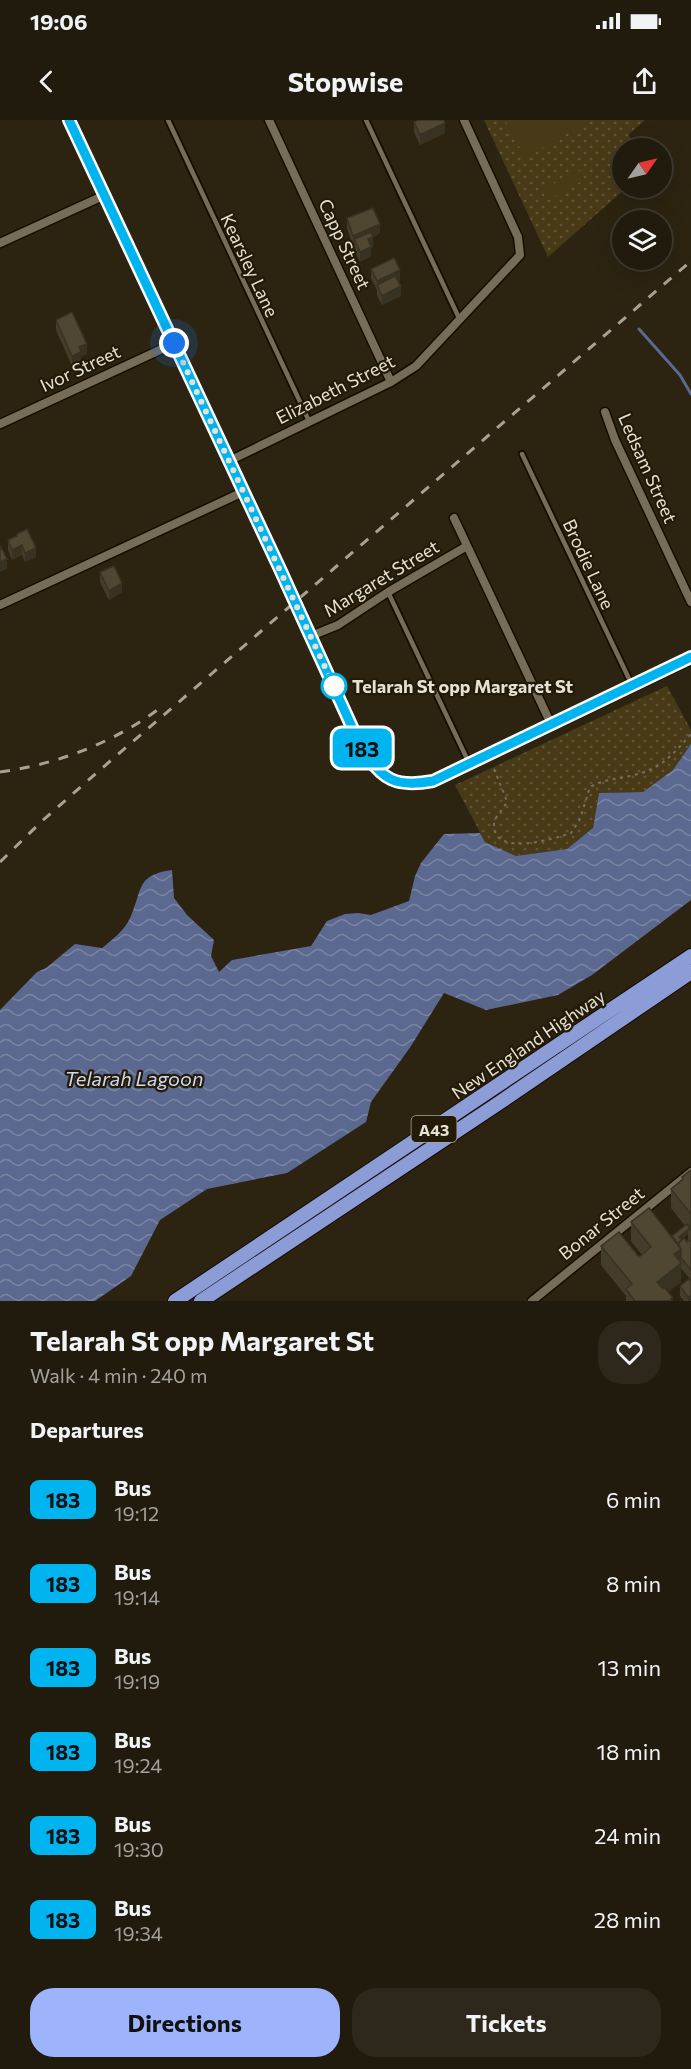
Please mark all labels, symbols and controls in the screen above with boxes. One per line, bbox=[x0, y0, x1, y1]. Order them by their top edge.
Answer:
text: 19:06 bbox=[30, 8, 88, 35]
icon: back bbox=[30, 65, 63, 98]
text: Stopwise bbox=[288, 65, 403, 98]
icon: share bbox=[628, 65, 661, 98]
north arrow bbox=[612, 138, 672, 198]
map controls bbox=[612, 138, 672, 270]
street label: Capp Street bbox=[314, 195, 376, 293]
street label: Kearsley Lane bbox=[216, 210, 284, 320]
button: layers bbox=[612, 210, 672, 270]
your location bbox=[159, 328, 189, 358]
street label: Ivor Street bbox=[36, 340, 124, 396]
street label: Elizabeth Street bbox=[272, 350, 398, 428]
street label: Ledsam Street bbox=[614, 410, 682, 526]
street label: Brodie Lane bbox=[559, 516, 619, 612]
street label: Margaret Street bbox=[319, 535, 443, 621]
marker: Telarah St opp Margaret St bbox=[321, 673, 347, 699]
place label: Telarah St opp Margaret St bbox=[352, 675, 574, 697]
line badge: 183 bbox=[328, 728, 397, 768]
text: 183 bbox=[345, 736, 379, 761]
street label: New England Highway bbox=[447, 984, 609, 1104]
water label: Telarah Lagoon bbox=[65, 1066, 203, 1090]
road number: A43 bbox=[412, 1116, 456, 1142]
street label: Bonar Street bbox=[554, 1182, 648, 1264]
button: heart bbox=[598, 1321, 661, 1384]
text: Telarah St opp Margaret St bbox=[30, 1323, 374, 1357]
text: Walk · 4 min · 240 m bbox=[30, 1363, 207, 1387]
text: Departures bbox=[30, 1416, 144, 1443]
text: Bus bbox=[114, 1474, 151, 1501]
text: 6 min bbox=[606, 1486, 661, 1513]
text: 183 bbox=[46, 1487, 80, 1512]
text: 19:12 bbox=[114, 1501, 159, 1525]
text: Bus bbox=[114, 1558, 151, 1585]
text: 8 min bbox=[606, 1570, 661, 1597]
text: 183 bbox=[46, 1571, 80, 1596]
text: 19:14 bbox=[114, 1585, 160, 1609]
text: Bus bbox=[114, 1642, 151, 1669]
text: 13 min bbox=[597, 1654, 661, 1681]
text: 183 bbox=[46, 1655, 80, 1680]
text: 19:19 bbox=[114, 1669, 160, 1693]
text: Bus bbox=[114, 1726, 151, 1753]
text: 18 min bbox=[597, 1738, 661, 1765]
text: 183 bbox=[46, 1739, 80, 1764]
text: 19:24 bbox=[114, 1753, 162, 1777]
text: Bus bbox=[114, 1810, 151, 1837]
text: 24 min bbox=[594, 1822, 661, 1849]
text: 183 bbox=[46, 1823, 80, 1848]
text: 19:30 bbox=[114, 1837, 164, 1861]
text: Bus bbox=[114, 1894, 151, 1921]
text: 28 min bbox=[594, 1906, 661, 1933]
text: 183 bbox=[46, 1907, 80, 1932]
text: 19:34 bbox=[114, 1921, 163, 1945]
button: Directions bbox=[30, 1988, 340, 2057]
button: Tickets bbox=[352, 1988, 661, 2057]

